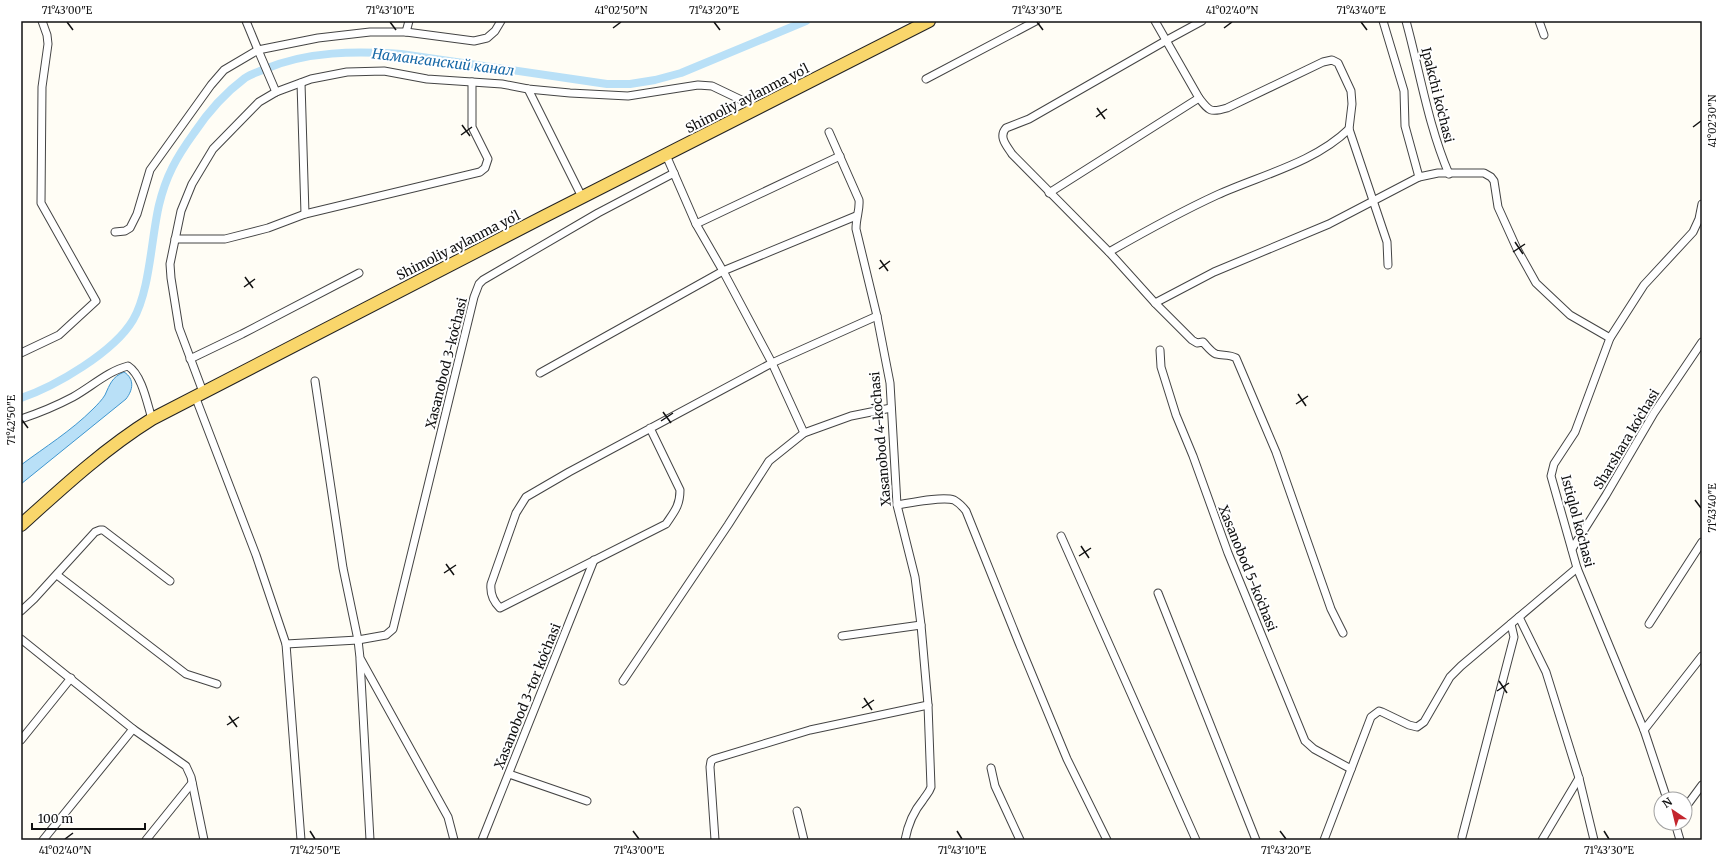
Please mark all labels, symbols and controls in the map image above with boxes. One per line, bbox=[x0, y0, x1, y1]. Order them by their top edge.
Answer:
text: 71°43'00"E bbox=[42, 4, 93, 17]
text: 71°43'10"E bbox=[366, 4, 415, 17]
text: 41°02'50"N bbox=[595, 4, 648, 17]
text: 71°43'20"E bbox=[689, 4, 740, 17]
text: 71°43'30"E bbox=[1012, 4, 1063, 17]
text: 41°02'40"N bbox=[1206, 4, 1258, 17]
text: 71°43'40"E bbox=[1336, 4, 1386, 17]
water label: Наманганский канал bbox=[371, 44, 515, 80]
street label: Ipakchi koʻchasi bbox=[1417, 46, 1458, 145]
street label: Shimoliy aylanma yoʻl bbox=[683, 60, 812, 137]
text: 41°02'30"N bbox=[1706, 94, 1719, 148]
street label: Shimoliy aylanma yoʻl bbox=[394, 207, 523, 284]
street label: Xasanobod 3-koʻchasi bbox=[422, 296, 471, 430]
street label: Xasanobod 4-koʻchasi bbox=[866, 371, 895, 507]
street label: Sharshara koʻchasi bbox=[1590, 386, 1663, 493]
text: 71°42'50"E bbox=[5, 394, 18, 445]
street label: Istiqlol koʻchasi bbox=[1557, 473, 1598, 569]
text: 71°43'40"E bbox=[1706, 483, 1719, 533]
street label: Xasanobod 5-koʻchasi bbox=[1214, 503, 1281, 634]
street label: Xasanobod 3-tor koʻchasi bbox=[490, 621, 565, 772]
north arrow bbox=[1653, 791, 1693, 831]
text: N bbox=[1660, 794, 1675, 811]
scale bar bbox=[32, 805, 145, 831]
text: 100 m bbox=[38, 811, 73, 826]
text: 41°02'40"N bbox=[39, 844, 91, 857]
text: 71°42'50"E bbox=[290, 844, 341, 857]
text: 71°43'00"E bbox=[614, 844, 665, 857]
text: 71°43'10"E bbox=[938, 844, 987, 857]
text: 71°43'20"E bbox=[1261, 844, 1312, 857]
text: 71°43'30"E bbox=[1584, 844, 1635, 857]

